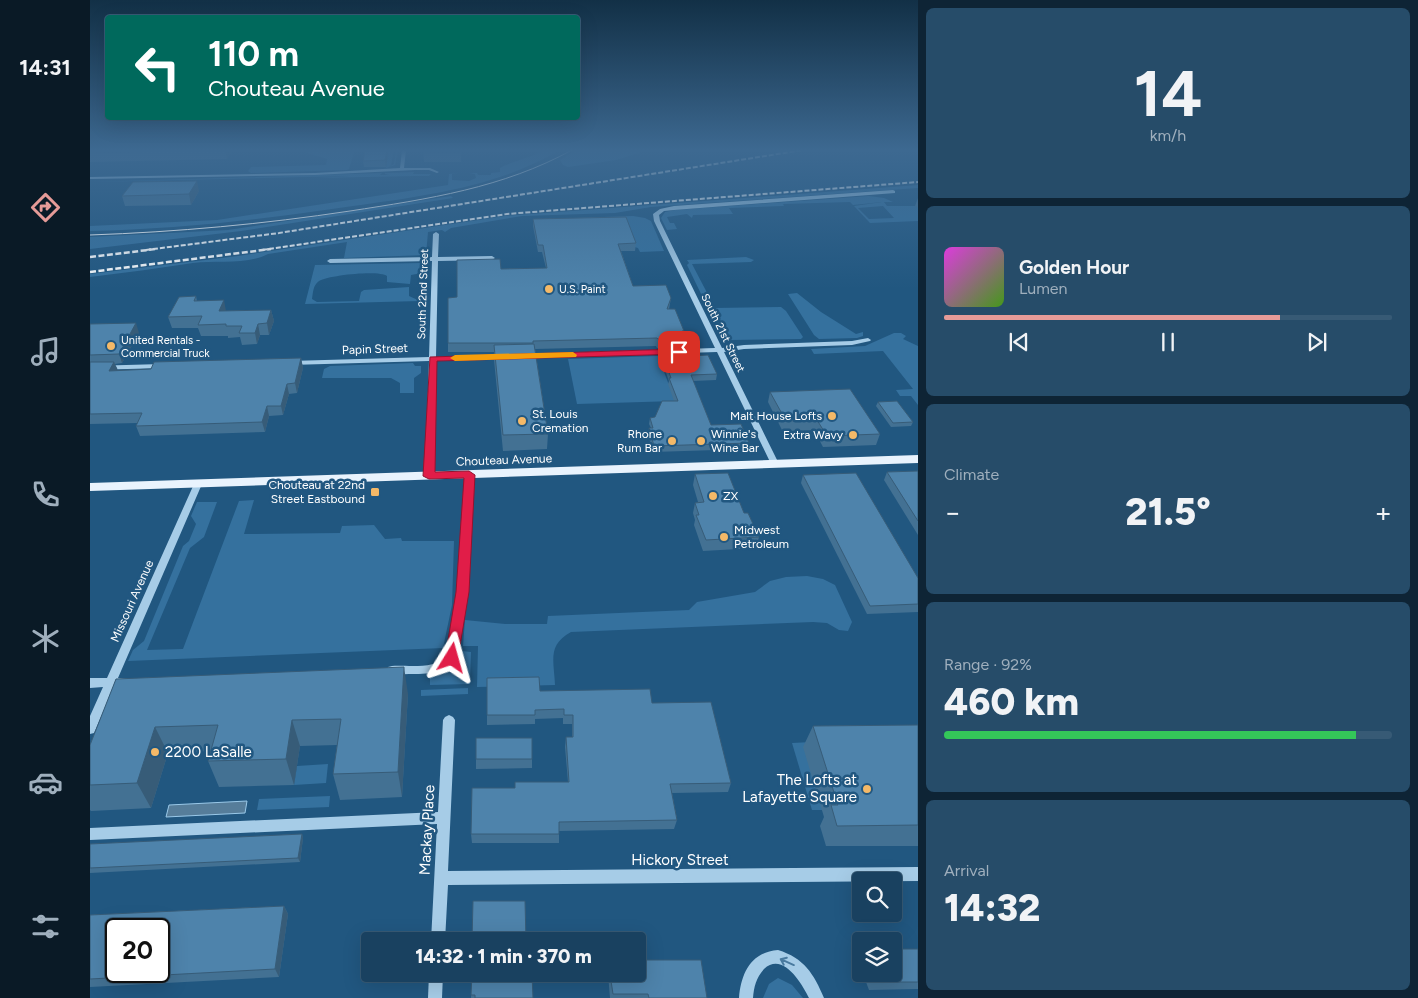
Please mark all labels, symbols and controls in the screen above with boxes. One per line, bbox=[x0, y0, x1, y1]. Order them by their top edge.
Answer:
text: 110 m bbox=[208, 33, 299, 75]
icon: left bbox=[125, 35, 190, 100]
text: 14:31 bbox=[19, 54, 71, 81]
text: 14 bbox=[1134, 54, 1202, 132]
text: Chouteau Avenue bbox=[208, 75, 385, 102]
text: km/h bbox=[1150, 126, 1186, 145]
icon: directions bbox=[28, 190, 63, 225]
street label: South 22nd Street bbox=[415, 248, 431, 340]
text: Golden Hour bbox=[1019, 256, 1129, 279]
text: Lumen bbox=[1019, 279, 1068, 298]
marker: U.S. Paint bbox=[543, 283, 555, 295]
place label: U.S. Paint bbox=[559, 283, 606, 296]
street label: South 21st Street bbox=[698, 292, 748, 374]
icon: previous bbox=[1005, 328, 1033, 356]
icon: pause bbox=[1154, 328, 1182, 356]
icon: next bbox=[1303, 328, 1331, 356]
pin bbox=[658, 331, 700, 373]
icon: music bbox=[28, 334, 63, 369]
place label: United Rentals - Commercial Truck bbox=[121, 334, 210, 360]
icon: arrive bbox=[665, 338, 693, 366]
marker: United Rentals - Commercial Truck bbox=[105, 340, 117, 352]
street label: Papin Street bbox=[342, 341, 409, 357]
place label: St. Louis Cremation bbox=[532, 407, 589, 435]
place label: Malt House Lofts bbox=[730, 409, 822, 423]
marker: Malt House Lofts bbox=[826, 410, 838, 422]
marker: St. Louis Cremation bbox=[516, 415, 528, 427]
place label: Rhone Rum Bar bbox=[617, 427, 662, 455]
place label: Winnie's Wine Bar bbox=[711, 427, 759, 455]
place label: Extra Wavy bbox=[783, 428, 844, 442]
marker: Extra Wavy bbox=[847, 429, 859, 441]
marker: Rhone Rum Bar bbox=[666, 435, 678, 447]
marker: Winnie's Wine Bar bbox=[695, 435, 707, 447]
street label: Chouteau Avenue bbox=[456, 451, 553, 469]
text: Climate bbox=[944, 465, 999, 484]
icon: phone bbox=[28, 477, 63, 512]
place label: Chouteau at 22nd Street Eastbound bbox=[268, 478, 365, 506]
marker: Chouteau at 22nd Street Eastbound bbox=[369, 486, 381, 498]
place label: ZX bbox=[723, 489, 739, 503]
text: 21.5° bbox=[1125, 489, 1211, 535]
marker: ZX bbox=[707, 490, 719, 502]
text: − bbox=[944, 495, 961, 529]
text: + bbox=[1375, 495, 1392, 529]
place label: Midwest Petroleum bbox=[734, 523, 789, 551]
marker: Midwest Petroleum bbox=[718, 531, 730, 543]
street label: Missouri Avenue bbox=[108, 557, 157, 644]
icon: climate bbox=[28, 621, 63, 656]
position arrow bbox=[425, 631, 477, 683]
text: Range · 92% bbox=[944, 655, 1032, 674]
text: 460 km bbox=[944, 679, 1079, 725]
place label: 2200 LaSalle bbox=[165, 743, 252, 761]
marker: 2200 LaSalle bbox=[149, 746, 161, 758]
icon: car bbox=[28, 765, 63, 800]
place label: The Lofts at Lafayette Square bbox=[742, 771, 857, 806]
marker: The Lofts at Lafayette Square bbox=[861, 783, 873, 795]
street label: Mackay Place bbox=[416, 784, 438, 876]
street label: Hickory Street bbox=[631, 851, 729, 869]
text: Arrival bbox=[944, 861, 989, 880]
map controls bbox=[852, 872, 902, 982]
button: search bbox=[852, 872, 902, 922]
text: 14:32 bbox=[944, 885, 1040, 931]
icon: filters bbox=[28, 909, 63, 944]
speed limit sign: 20 bbox=[105, 918, 170, 983]
button: layers bbox=[852, 932, 902, 982]
text: 14:32 · 1 min · 370 m bbox=[415, 945, 592, 968]
one-way arrow bbox=[780, 957, 795, 966]

